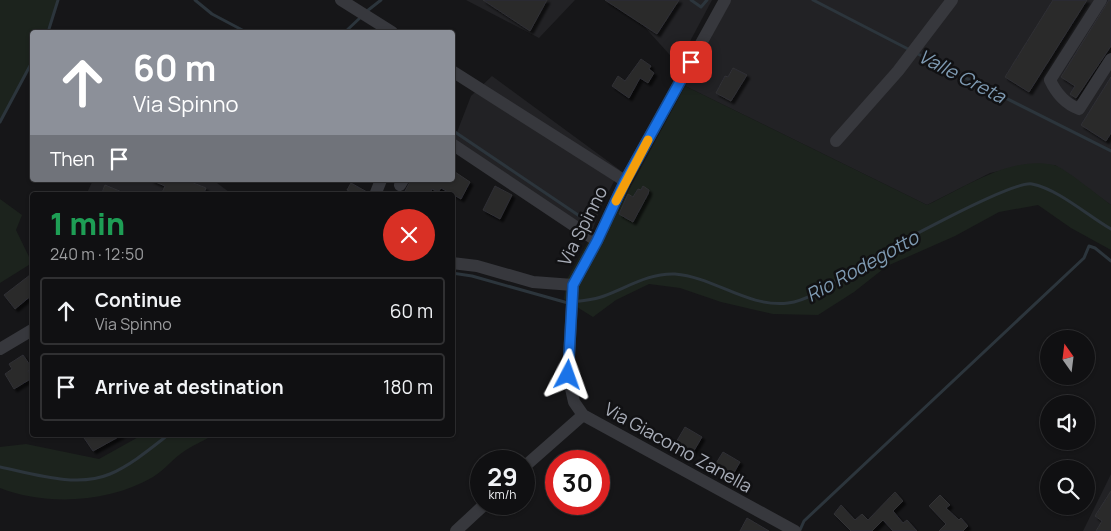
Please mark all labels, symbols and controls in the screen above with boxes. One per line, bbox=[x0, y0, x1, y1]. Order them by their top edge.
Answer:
pin bbox=[670, 41, 712, 83]
water label: Valle Creta bbox=[914, 43, 1011, 110]
text: 60 m bbox=[133, 44, 216, 92]
icon: arrive bbox=[677, 48, 705, 76]
icon: ahead bbox=[50, 50, 115, 115]
text: Via Spinno bbox=[133, 89, 238, 119]
icon: arrive bbox=[105, 145, 133, 173]
text: Then bbox=[50, 146, 95, 172]
street label: Via Spinno bbox=[552, 182, 612, 269]
text: 1 min bbox=[50, 203, 125, 244]
button: close bbox=[383, 209, 435, 261]
water label: Rio Rodegotto bbox=[801, 224, 924, 308]
text: 240 m · 12:50 bbox=[50, 243, 144, 265]
text: Continue bbox=[95, 287, 181, 313]
icon: ahead bbox=[52, 297, 80, 325]
text: 60 m bbox=[390, 298, 433, 324]
text: Via Spinno bbox=[95, 313, 172, 335]
north arrow bbox=[1040, 330, 1095, 385]
map controls bbox=[1040, 330, 1095, 515]
position arrow bbox=[541, 348, 593, 400]
icon: arrive bbox=[52, 373, 80, 401]
text: Arrive at destination bbox=[95, 374, 284, 400]
text: 180 m bbox=[383, 374, 433, 400]
button: sound bbox=[1040, 395, 1095, 450]
street label: Via Giacomo Zanella bbox=[600, 396, 757, 498]
speed limit sign: 30 bbox=[545, 450, 610, 515]
text: 29 bbox=[487, 459, 518, 494]
button: search bbox=[1040, 460, 1095, 515]
text: km/h bbox=[489, 486, 516, 503]

